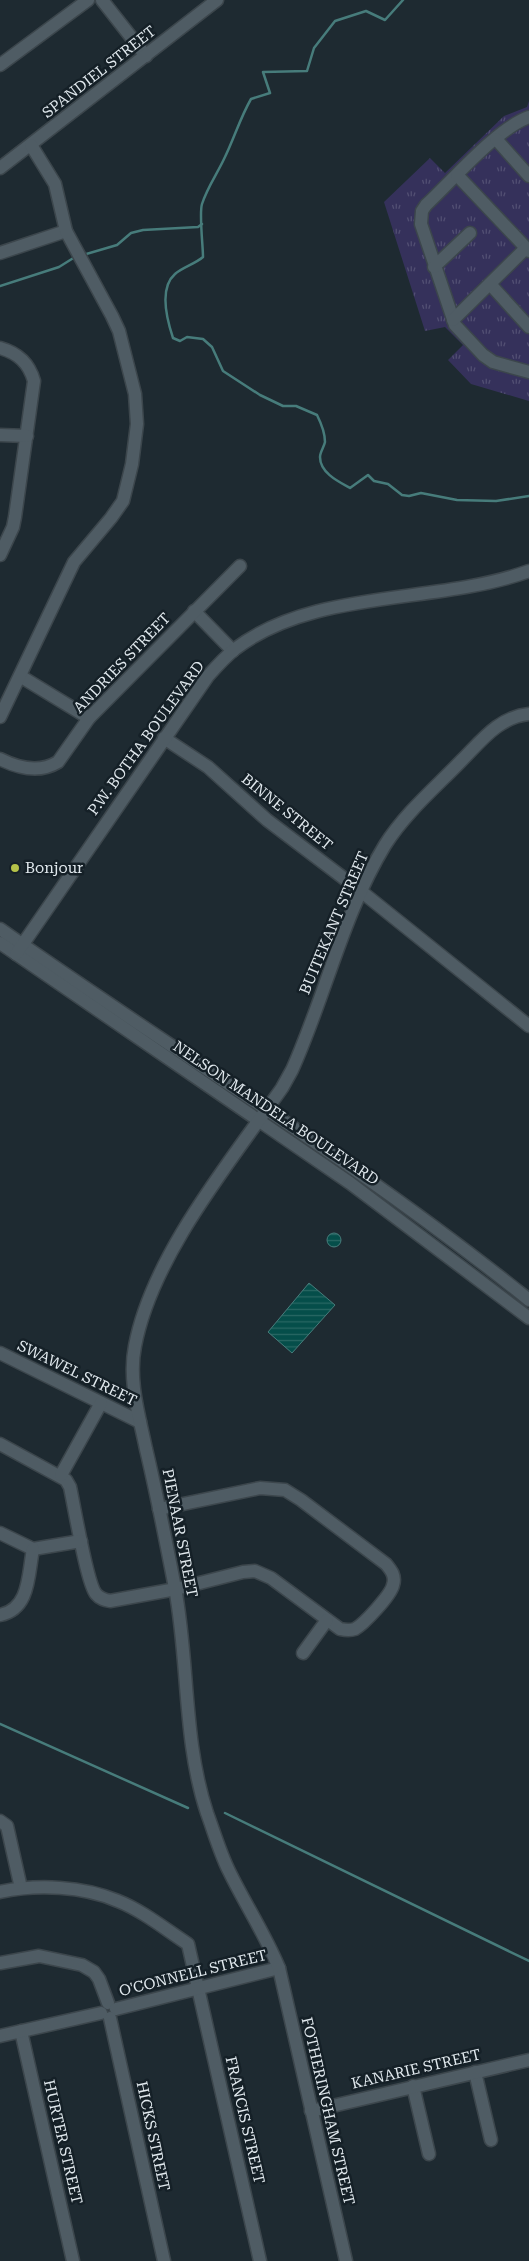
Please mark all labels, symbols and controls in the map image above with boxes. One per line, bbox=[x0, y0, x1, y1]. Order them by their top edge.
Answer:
street label: SPANDIEL STREET bbox=[39, 22, 159, 122]
street label: ANDRIES STREET bbox=[70, 609, 174, 717]
street label: P.W. BOTHA BOULEVARD bbox=[84, 657, 208, 819]
street label: BINNE STREET bbox=[238, 770, 336, 854]
street label: BUITEKANT STREET bbox=[296, 849, 372, 997]
place label: Bonjour bbox=[25, 859, 83, 877]
marker: Bonjour bbox=[9, 862, 21, 874]
street label: NELSON MANDELA BOULEVARD bbox=[170, 1037, 382, 1189]
street label: SWAWEL STREET bbox=[14, 1336, 140, 1410]
street label: PIENAAR STREET bbox=[159, 1467, 201, 1599]
street label: O'CONNELL STREET bbox=[117, 1946, 269, 2000]
street label: FOTHERINGHAM STREET bbox=[298, 2015, 358, 2207]
street label: KANARIE STREET bbox=[350, 2045, 482, 2093]
street label: FRANCIS STREET bbox=[222, 2055, 268, 2185]
street label: HURTER STREET bbox=[40, 2078, 86, 2206]
street label: HICKS STREET bbox=[133, 2079, 173, 2193]

